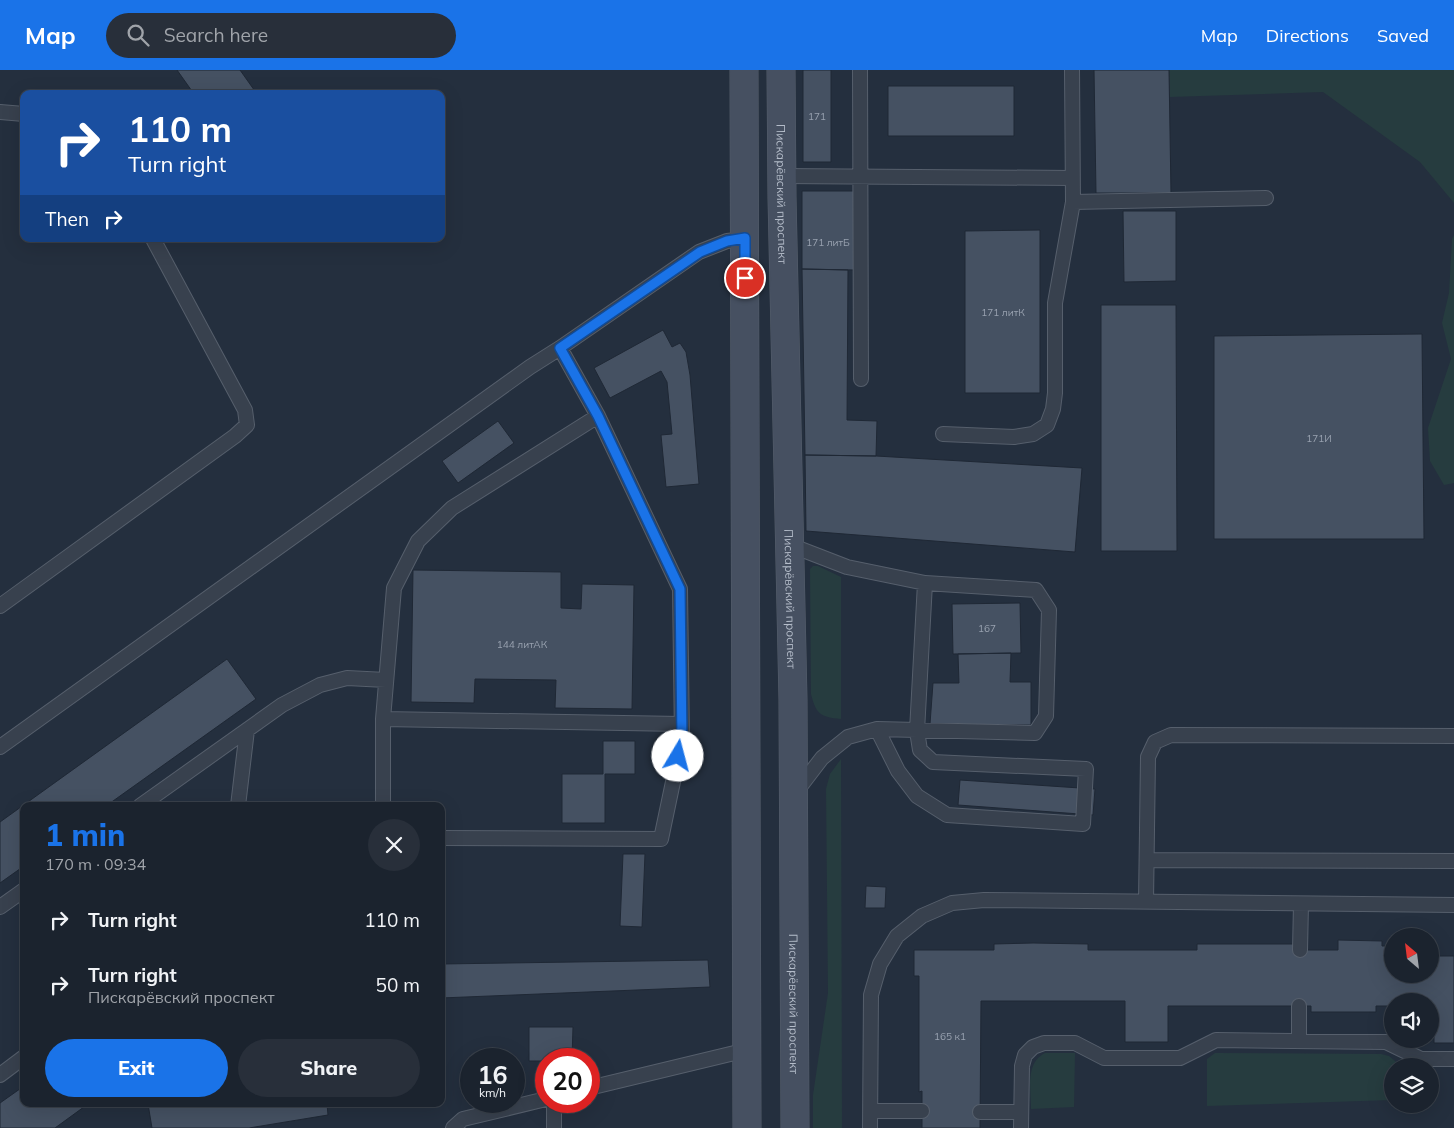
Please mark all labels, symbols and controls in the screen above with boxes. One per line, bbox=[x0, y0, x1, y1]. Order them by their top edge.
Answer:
search box bbox=[106, 13, 456, 58]
text: Map bbox=[25, 20, 76, 50]
icon: search bbox=[124, 21, 152, 49]
text: Search here bbox=[164, 23, 268, 47]
text: Map bbox=[1201, 24, 1238, 47]
text: Directions bbox=[1266, 24, 1349, 47]
text: Saved bbox=[1377, 24, 1429, 47]
text: 110 m bbox=[128, 107, 232, 151]
icon: right bbox=[45, 110, 110, 175]
house number: 171 bbox=[808, 110, 826, 123]
street label: Пискарёвский проспект bbox=[774, 124, 791, 265]
text: Turn right bbox=[128, 150, 226, 178]
icon: right bbox=[99, 205, 127, 233]
text: Then bbox=[45, 207, 89, 231]
house number: 171 литБ bbox=[806, 236, 850, 249]
pin bbox=[724, 257, 766, 299]
icon: arrive bbox=[731, 264, 759, 292]
house number: 171 литК bbox=[981, 306, 1025, 319]
house number: 171И bbox=[1306, 432, 1332, 445]
street label: Пискарёвский проспект bbox=[782, 529, 800, 670]
house number: 167 bbox=[978, 622, 996, 635]
house number: 144 литАК bbox=[497, 638, 548, 651]
position arrow bbox=[651, 729, 703, 781]
text: 1 min bbox=[45, 816, 125, 854]
button: close bbox=[368, 819, 420, 871]
text: 170 m · 09:34 bbox=[45, 854, 146, 874]
icon: right bbox=[45, 906, 73, 934]
text: Turn right bbox=[88, 908, 177, 932]
text: 110 m bbox=[364, 908, 420, 932]
north arrow bbox=[1384, 928, 1439, 982]
map controls bbox=[1384, 928, 1439, 1113]
street label: Пискарёвский проспект bbox=[787, 934, 802, 1074]
text: Turn right bbox=[88, 963, 177, 987]
icon: right bbox=[45, 971, 73, 999]
text: 50 m bbox=[376, 973, 420, 997]
text: Пискарёвский проспект bbox=[88, 987, 275, 1007]
button: sound bbox=[1384, 993, 1439, 1048]
house number: 165 к1 bbox=[934, 1030, 966, 1043]
button: Exit bbox=[45, 1039, 228, 1097]
button: Share bbox=[238, 1039, 420, 1097]
speed limit sign: 20 bbox=[535, 1048, 600, 1113]
button: layers bbox=[1384, 1058, 1439, 1113]
text: 16 bbox=[477, 1059, 508, 1090]
text: km/h bbox=[479, 1085, 506, 1100]

